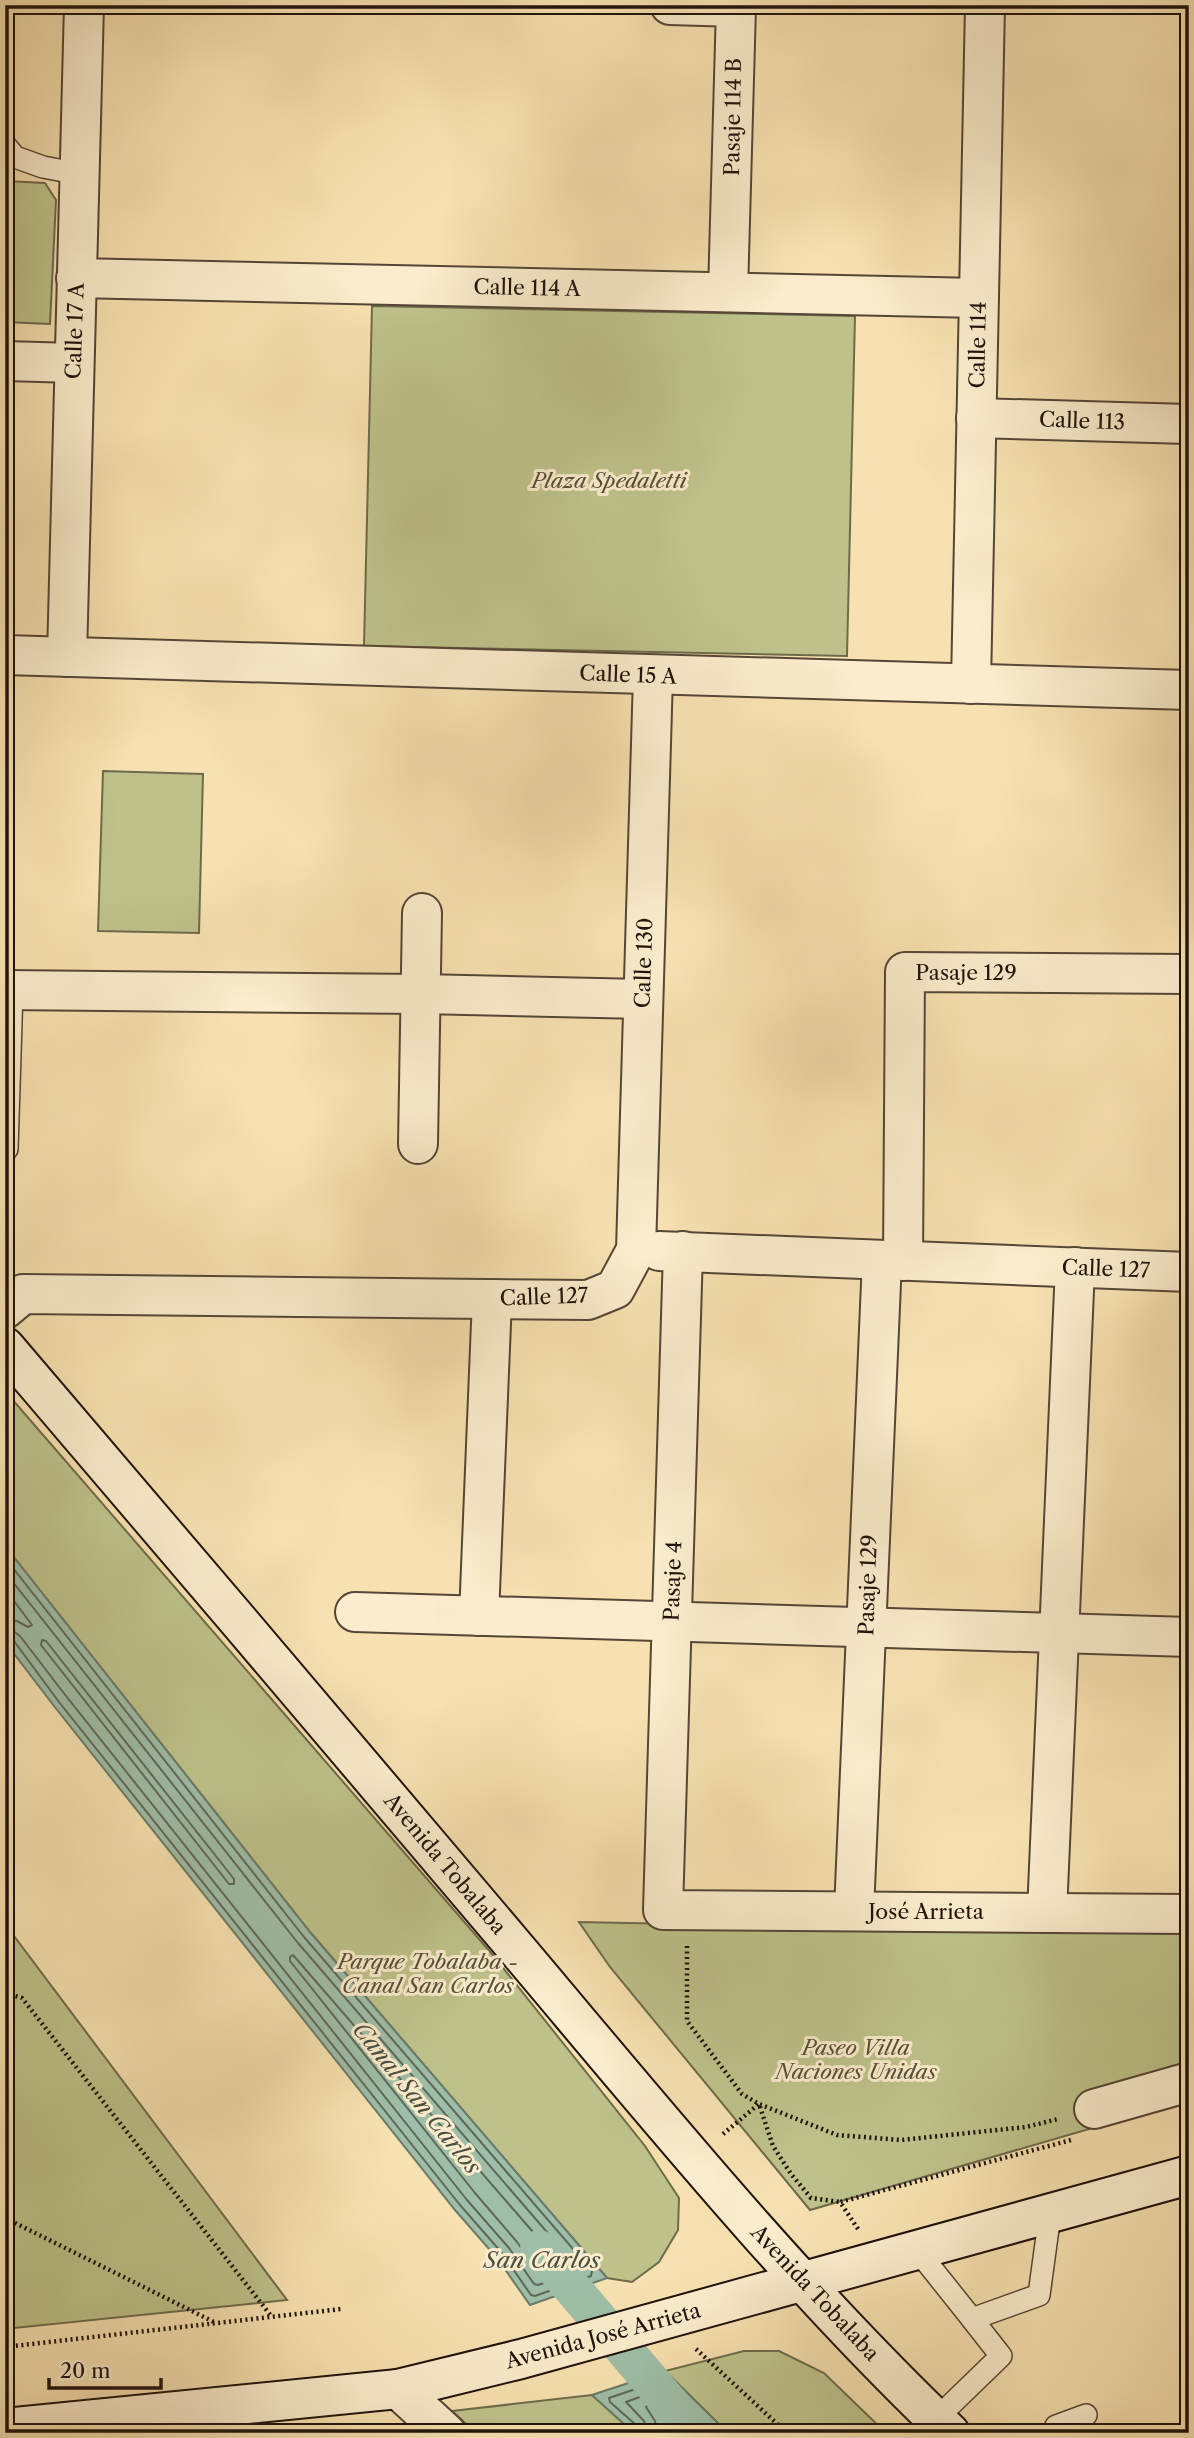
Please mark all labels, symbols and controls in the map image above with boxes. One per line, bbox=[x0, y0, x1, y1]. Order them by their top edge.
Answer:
street label: Pasaje 114 B bbox=[719, 58, 746, 176]
street label: Calle 114 A bbox=[473, 274, 581, 301]
street label: Calle 17 A bbox=[60, 282, 89, 380]
street label: Calle 114 bbox=[964, 301, 991, 389]
street label: Calle 113 bbox=[1038, 407, 1126, 434]
park label: Plaza Spedaletti bbox=[529, 468, 688, 493]
street label: Calle 15 A bbox=[579, 660, 678, 689]
street label: Calle 130 bbox=[629, 917, 658, 1009]
street label: Pasaje 129 bbox=[915, 960, 1017, 985]
street label: Calle 127 bbox=[1061, 1254, 1151, 1283]
street label: Calle 127 bbox=[499, 1282, 589, 1311]
street label: Pasaje 129 bbox=[853, 1534, 882, 1636]
street label: Pasaje 4 bbox=[659, 1540, 686, 1622]
street label: Avenida Tobalaba bbox=[378, 1787, 512, 1940]
street label: José Arrieta bbox=[865, 1899, 985, 1924]
park label: Parque Tobalaba - Canal San Carlos bbox=[336, 1949, 518, 1998]
water label: Canal San Carlos bbox=[347, 2016, 488, 2181]
park label: Paseo Villa Naciones Unidas bbox=[773, 2035, 938, 2084]
street label: Avenida Tobalaba bbox=[745, 2219, 885, 2366]
water label: San Carlos bbox=[482, 2246, 601, 2274]
street label: Avenida José Arrieta bbox=[502, 2297, 704, 2374]
scale bar bbox=[49, 2347, 161, 2391]
text: 20 m bbox=[60, 2358, 111, 2383]

